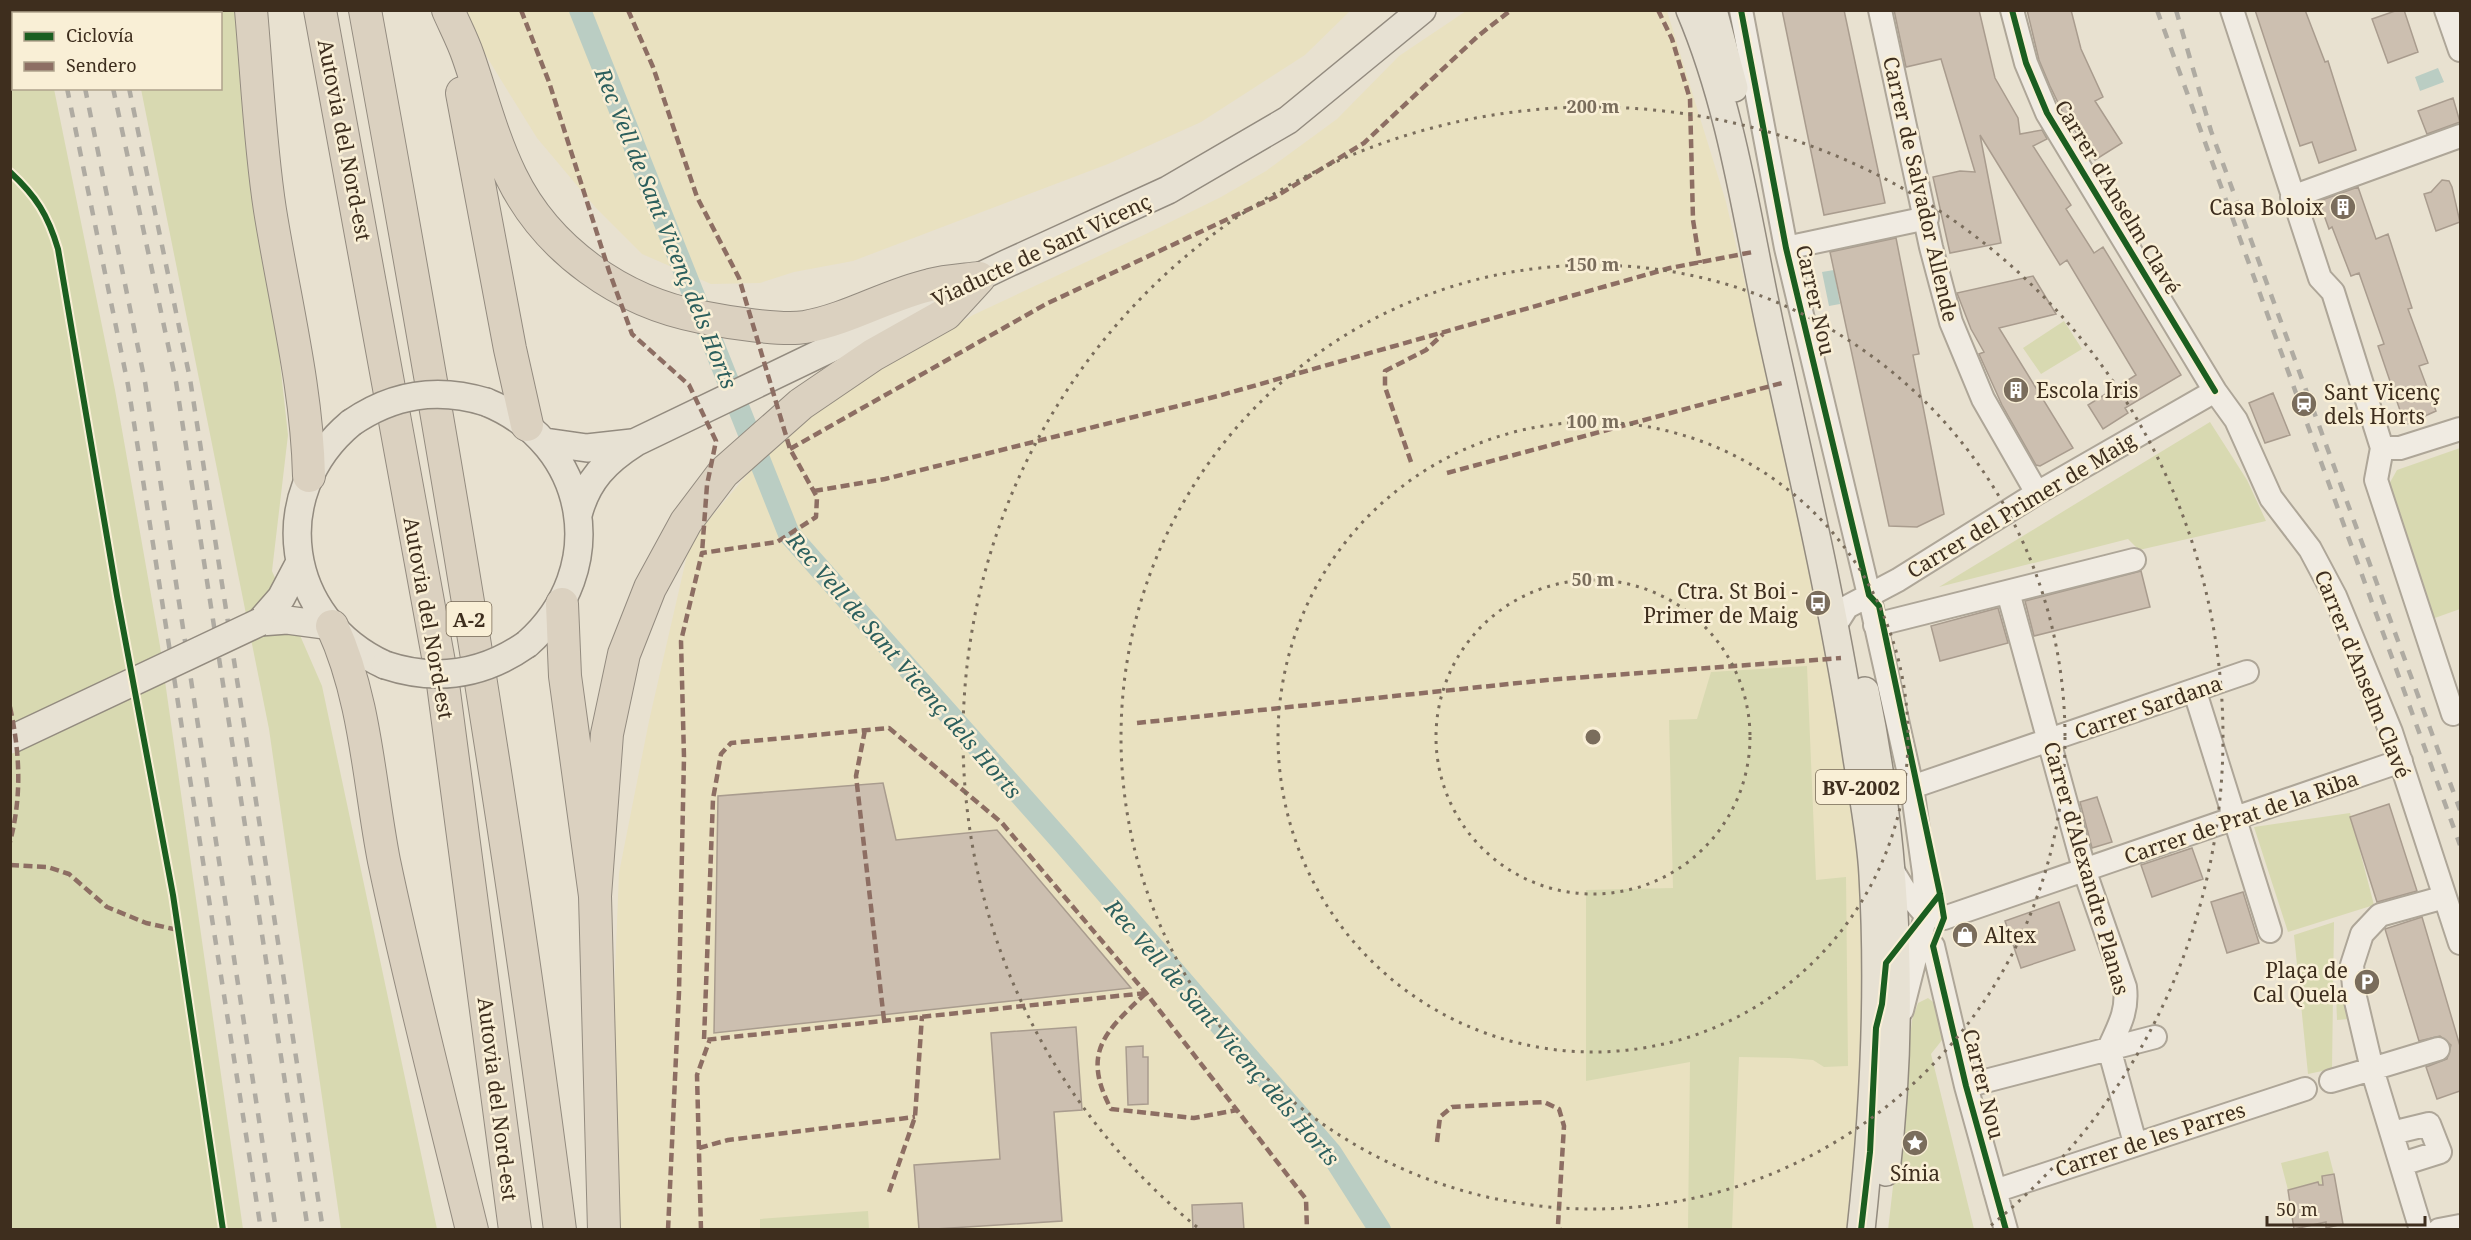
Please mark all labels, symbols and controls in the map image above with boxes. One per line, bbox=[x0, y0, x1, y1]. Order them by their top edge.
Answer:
legend bbox=[12, 12, 222, 90]
text: Ciclovía bbox=[66, 23, 134, 47]
street label: Autovia del Nord-est bbox=[312, 37, 378, 243]
text: Sendero bbox=[66, 53, 137, 77]
street label: Carrer de Salvador Allende bbox=[1877, 54, 1965, 324]
water label: Rec Vell de Sant Vicenç dels Horts bbox=[588, 62, 745, 393]
text: 200 m bbox=[1567, 94, 1620, 118]
street label: Carrer d'Anselm Clavé bbox=[2049, 94, 2187, 300]
street label: Viaducte de Sant Vicenç bbox=[927, 187, 1155, 313]
building icon: Casa Boloix bbox=[2328, 192, 2358, 222]
place label: Casa Boloix bbox=[2209, 193, 2325, 221]
street label: Carrer Nou bbox=[1790, 242, 1842, 358]
text: 150 m bbox=[1567, 252, 1620, 276]
building icon: Escola Iris bbox=[2001, 375, 2031, 405]
place label: Escola Iris bbox=[2036, 376, 2139, 404]
place label: Sant Vicenç dels Horts bbox=[2324, 378, 2440, 430]
station icon: Sant Vicenç dels Horts bbox=[2289, 389, 2319, 419]
text: 100 m bbox=[1567, 409, 1620, 433]
street label: Carrer del Primer de Maig bbox=[1901, 425, 2141, 584]
street label: Autovia del Nord-est bbox=[397, 515, 461, 721]
water label: Rec Vell de Sant Vicenç dels Horts bbox=[780, 525, 1029, 805]
street label: Carrer d'Anselm Clavé bbox=[2308, 566, 2418, 782]
text: 50 m bbox=[1572, 567, 1615, 591]
place label: Ctra. St Boi - Primer de Maig bbox=[1643, 577, 1799, 629]
bus stop icon: Ctra. St Boi - Primer de Maig bbox=[1803, 588, 1833, 618]
road number: A-2 bbox=[446, 602, 492, 636]
street label: Carrer Sardana bbox=[2070, 669, 2226, 745]
centre of rings bbox=[1583, 727, 1603, 747]
street label: Carrer d'Alexandre Planas bbox=[2037, 738, 2137, 998]
street label: Carrer de Prat de la Riba bbox=[2120, 764, 2362, 870]
road number: BV-2002 bbox=[1816, 770, 1906, 804]
water label: Rec Vell de Sant Vicenç dels Horts bbox=[1098, 892, 1347, 1172]
shop icon: Altex bbox=[1950, 920, 1980, 950]
place label: Altex bbox=[1984, 921, 2037, 949]
place label: Plaça de Cal Quela bbox=[2253, 956, 2348, 1008]
parking icon: Plaça de Cal Quela bbox=[2352, 967, 2382, 997]
street label: Autovia del Nord-est bbox=[472, 996, 524, 1202]
street label: Carrer Nou bbox=[1957, 1026, 2011, 1142]
street label: Carrer de les Parres bbox=[2051, 1095, 2249, 1183]
place icon: Sínia bbox=[1900, 1128, 1930, 1158]
place label: Sínia bbox=[1890, 1159, 1940, 1187]
scale bar bbox=[2267, 1189, 2424, 1227]
text: 50 m bbox=[2276, 1197, 2318, 1221]

